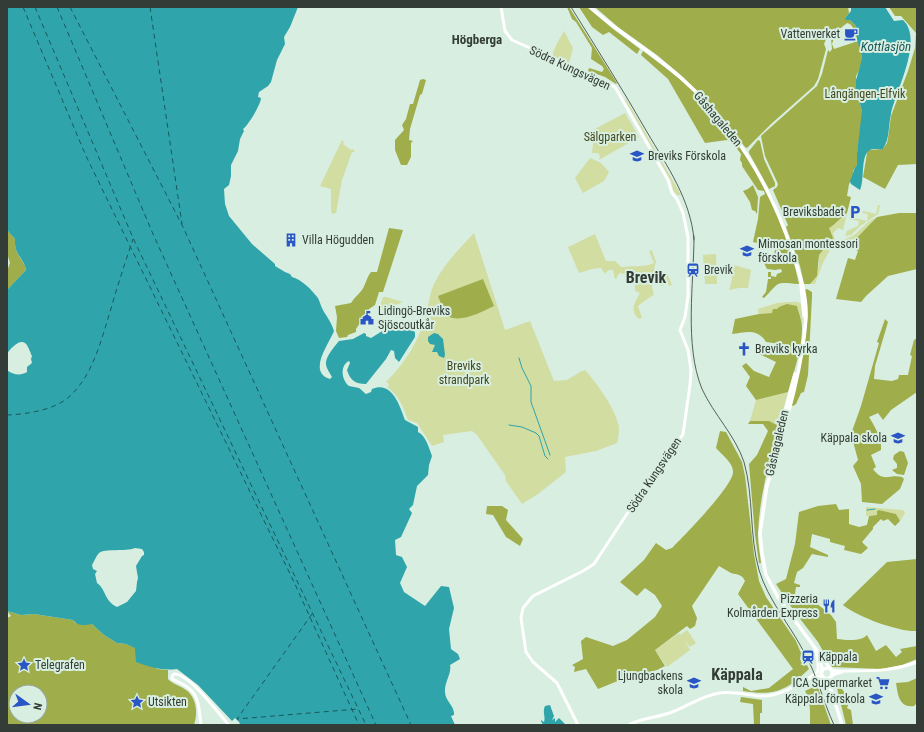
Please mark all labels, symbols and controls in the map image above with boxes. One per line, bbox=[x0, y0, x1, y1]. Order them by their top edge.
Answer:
cafe icon: Vattenverket bbox=[843, 26, 859, 42]
place label: Vattenverket bbox=[780, 27, 840, 41]
district label: Högberga bbox=[452, 32, 502, 47]
water label: Kottlasjön bbox=[861, 39, 911, 54]
street label: Södra Kungsvägen bbox=[527, 43, 613, 93]
park label: Långängen-Elfvik bbox=[825, 87, 906, 101]
street label: Gåshagaleden bbox=[691, 89, 745, 149]
park label: Sälgparken bbox=[584, 130, 637, 144]
school or university icon: Breviks Förskola bbox=[629, 148, 645, 164]
place label: Breviks Förskola bbox=[648, 149, 726, 163]
parking icon: Breviksbadet bbox=[847, 204, 863, 220]
place label: Breviksbadet bbox=[783, 205, 844, 219]
building icon: Villa Högudden bbox=[283, 232, 299, 248]
place label: Villa Högudden bbox=[302, 233, 374, 247]
place label: Mimosan montessori förskola bbox=[758, 237, 858, 265]
school or university icon: Mimosan montessori förskola bbox=[739, 243, 755, 259]
station icon: Brevik bbox=[685, 262, 701, 278]
place label: Brevik bbox=[704, 263, 734, 277]
district label: Brevik bbox=[626, 268, 667, 287]
place label: Lidingö-Breviks Sjöscoutkår bbox=[378, 304, 450, 332]
public building icon: Lidingö-Breviks Sjöscoutkår bbox=[359, 310, 375, 326]
church icon: Breviks kyrka bbox=[736, 341, 752, 357]
place label: Breviks kyrka bbox=[755, 342, 818, 356]
park label: Breviks strandpark bbox=[439, 359, 490, 387]
street label: Gåshagaleden bbox=[763, 408, 791, 477]
school or university icon: Käppala skola bbox=[890, 430, 906, 446]
place label: Käppala skola bbox=[820, 431, 887, 445]
street label: Södra Kungsvägen bbox=[624, 435, 684, 515]
place label: Pizzeria Kolmården Express bbox=[727, 592, 818, 620]
restaurant icon: Pizzeria Kolmården Express bbox=[821, 598, 837, 614]
station icon: Käppala bbox=[800, 649, 816, 665]
place label: Käppala bbox=[819, 650, 858, 664]
place icon: Telegrafen bbox=[16, 657, 32, 673]
place label: Telegrafen bbox=[35, 658, 85, 672]
district label: Käppala bbox=[711, 665, 763, 684]
place label: Ljungbackens skola bbox=[618, 669, 683, 697]
school or university icon: Ljungbackens skola bbox=[686, 675, 702, 691]
supermarket icon: ICA Supermarket bbox=[875, 675, 891, 691]
place label: ICA Supermarket bbox=[792, 676, 872, 690]
north arrow bbox=[8, 684, 48, 724]
school or university icon: Käppala förskola bbox=[868, 691, 884, 707]
place label: Käppala förskola bbox=[785, 692, 865, 706]
place icon: Utsikten bbox=[129, 694, 145, 710]
place label: Utsikten bbox=[148, 695, 187, 709]
text: N bbox=[30, 701, 44, 711]

